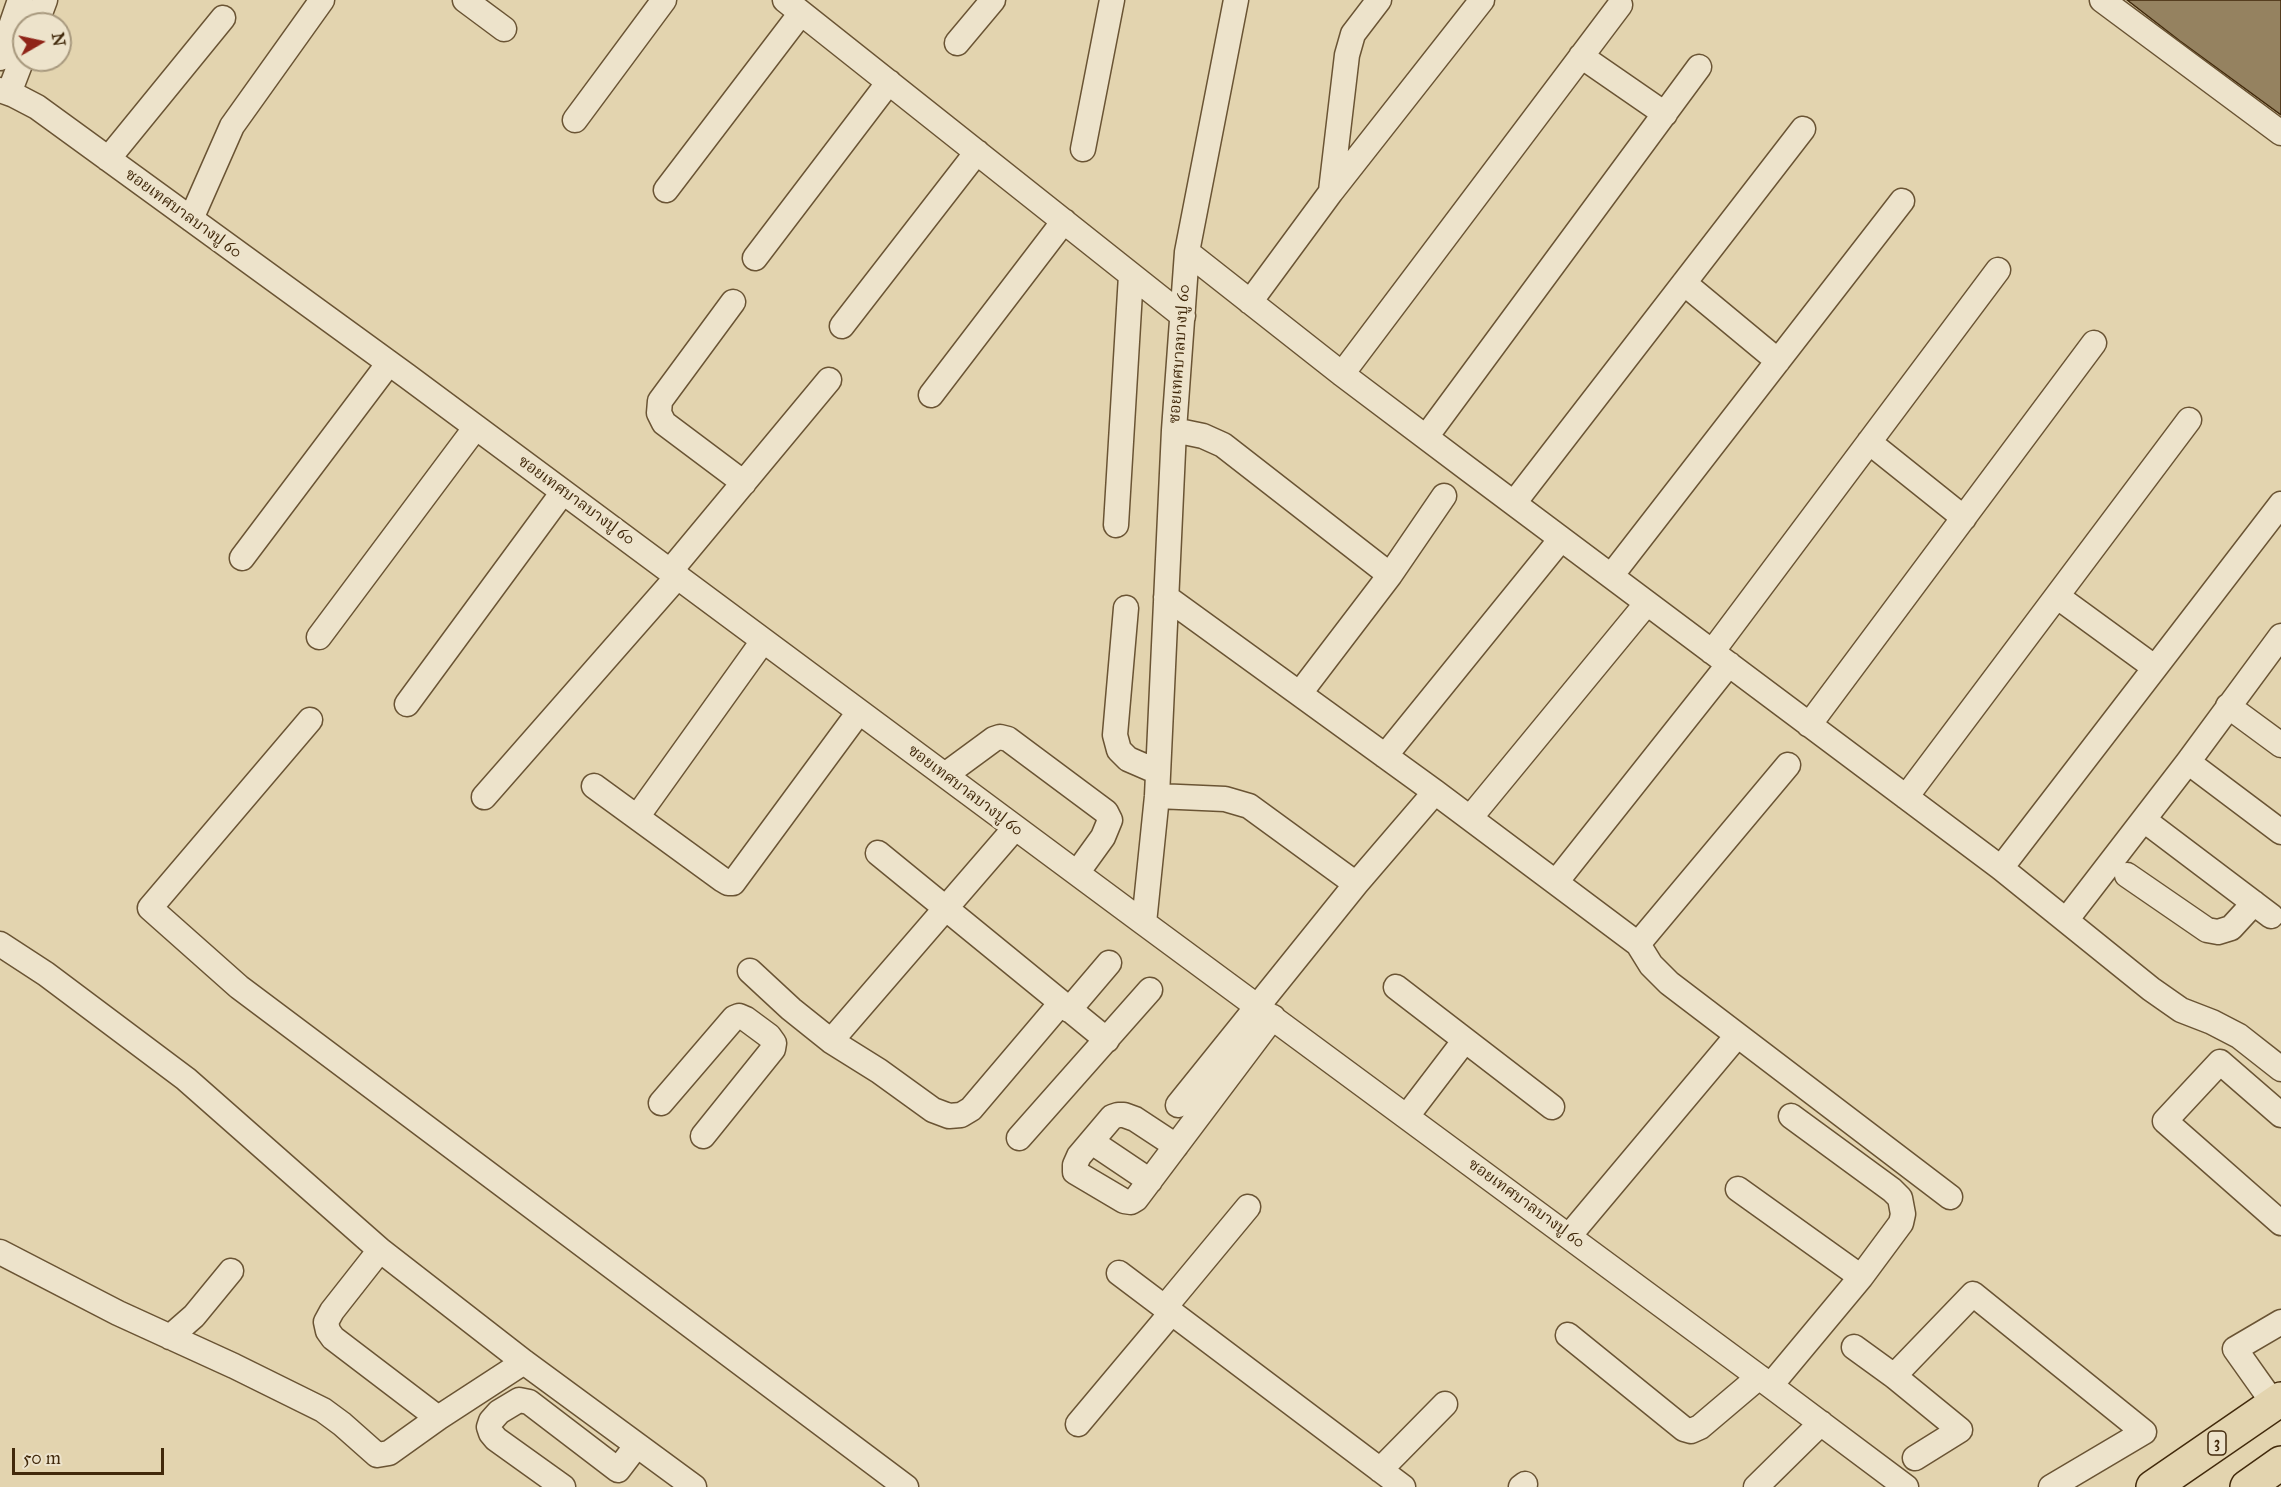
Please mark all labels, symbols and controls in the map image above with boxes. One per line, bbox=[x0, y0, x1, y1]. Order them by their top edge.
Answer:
north arrow bbox=[12, 12, 72, 72]
text: N bbox=[48, 31, 69, 48]
street label: ซอยเทศบาลบางปู 60 bbox=[121, 165, 245, 263]
street label: ซอยเทศบาลบางปู 60 bbox=[1166, 284, 1194, 424]
street label: ซอยเทศบาลบางปู 60 bbox=[514, 452, 638, 550]
street label: ซอยเทศบาลบางปู 60 bbox=[904, 741, 1026, 841]
street label: ซอยเทศบาลบางปู 60 bbox=[1464, 1155, 1588, 1253]
road number: 3 bbox=[2208, 1431, 2226, 1455]
scale bar bbox=[15, 1436, 166, 1474]
text: 50 m bbox=[23, 1447, 61, 1469]

